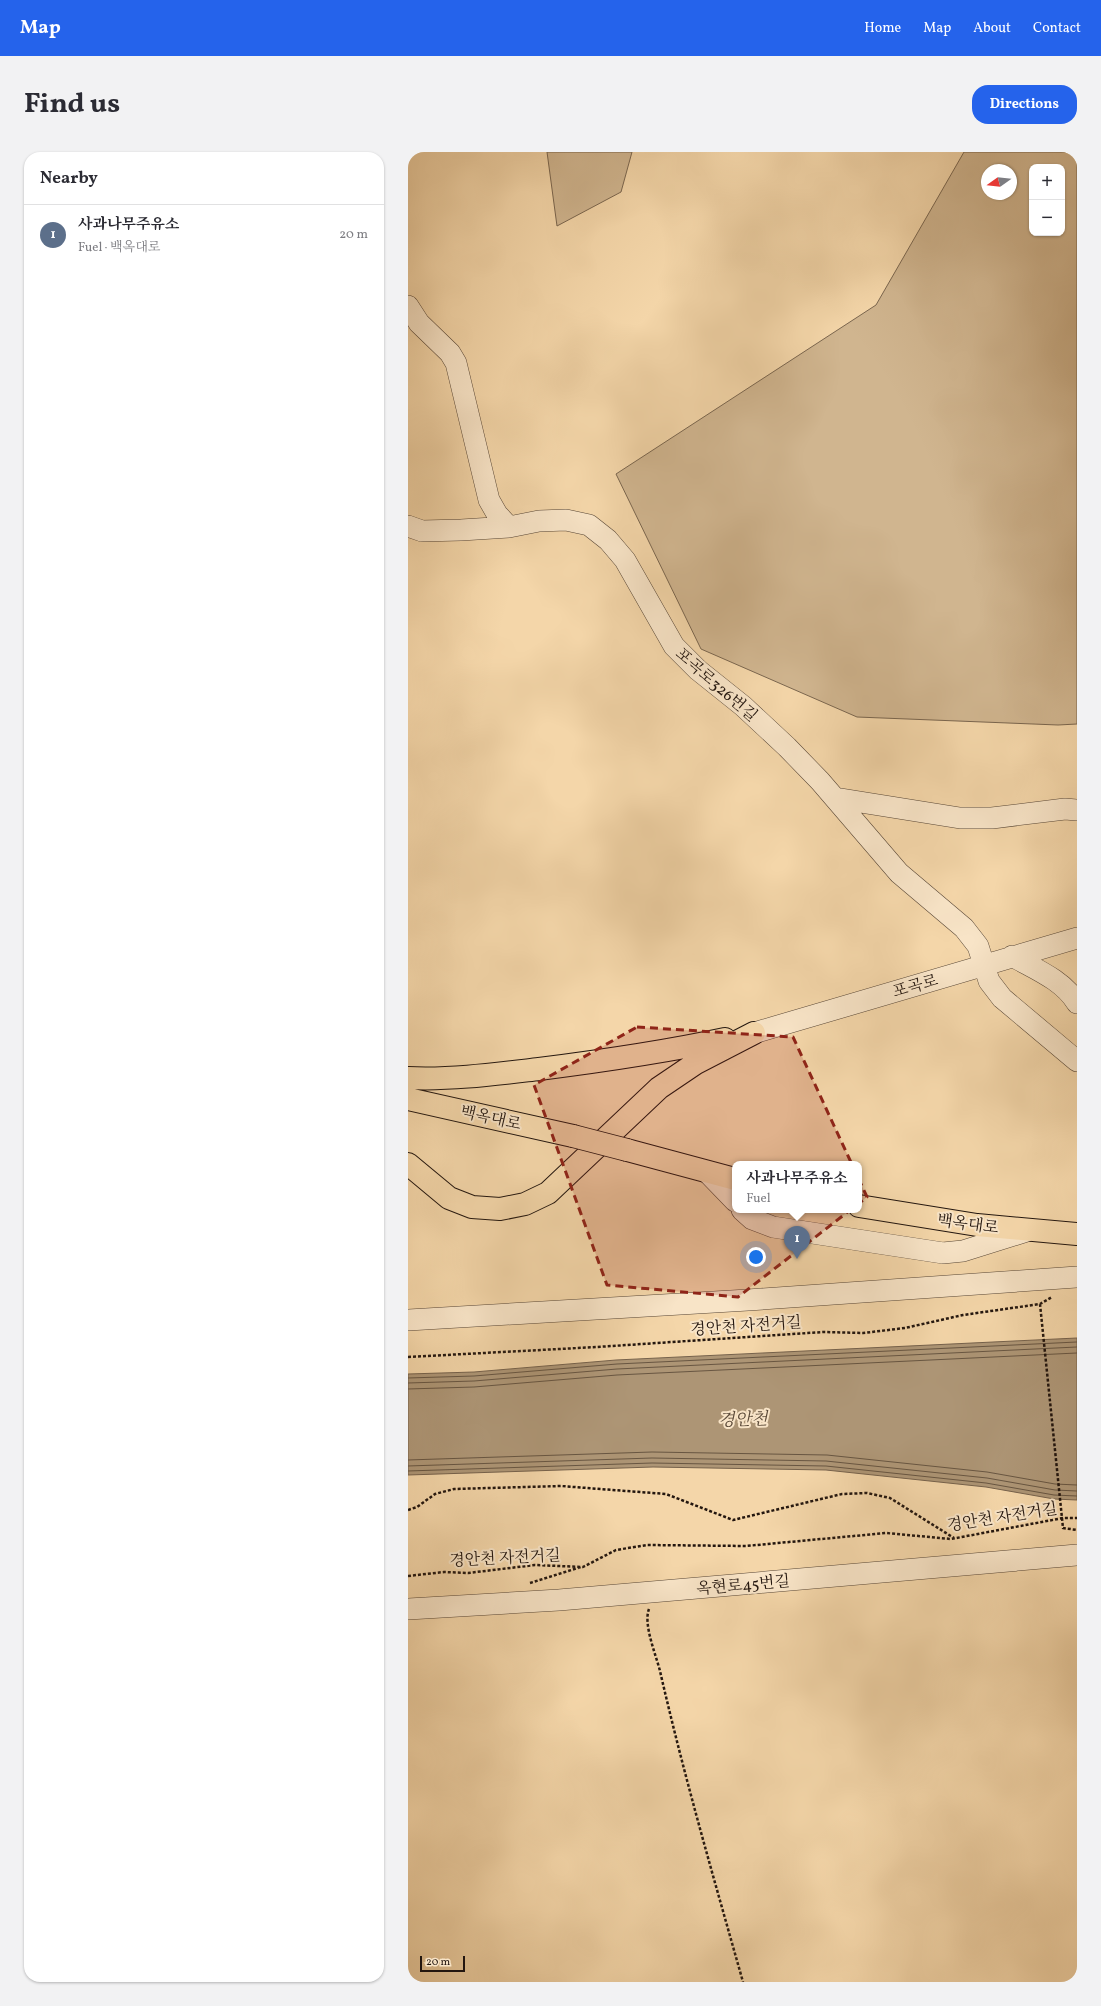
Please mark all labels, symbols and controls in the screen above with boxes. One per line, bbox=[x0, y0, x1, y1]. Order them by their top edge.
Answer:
text: Map bbox=[20, 15, 61, 41]
text: Home bbox=[864, 19, 901, 38]
text: Map bbox=[923, 19, 951, 38]
text: About bbox=[973, 19, 1011, 38]
text: Contact bbox=[1033, 19, 1081, 38]
text: Find us bbox=[24, 85, 120, 124]
button: Directions bbox=[972, 85, 1077, 124]
north arrow bbox=[981, 164, 1017, 200]
map controls bbox=[1029, 164, 1065, 236]
button: + bbox=[1029, 164, 1065, 200]
text: Nearby bbox=[40, 167, 98, 190]
button: − bbox=[1029, 200, 1065, 236]
text: 사과나무주유소 bbox=[78, 215, 179, 236]
text: 1 bbox=[50, 226, 56, 244]
text: 20 m bbox=[339, 226, 368, 244]
text: Fuel · 백옥대로 bbox=[78, 239, 160, 257]
street label: 포곡로326번길 bbox=[670, 644, 761, 727]
street label: 포곡로 bbox=[890, 970, 941, 1004]
street label: 백옥대로 bbox=[458, 1101, 524, 1137]
popup bbox=[732, 1161, 862, 1213]
text: 사과나무주유소 bbox=[746, 1169, 848, 1190]
text: Fuel bbox=[746, 1190, 771, 1208]
street label: 백옥대로 bbox=[936, 1210, 1000, 1240]
pin: 1 bbox=[784, 1226, 810, 1259]
your location bbox=[746, 1247, 766, 1267]
street label: 경안천 자전거길 bbox=[690, 1312, 802, 1342]
water label: 경안천 bbox=[718, 1408, 770, 1433]
street label: 경안천 자전거길 bbox=[946, 1498, 1059, 1538]
street label: 경안천 자전거길 bbox=[449, 1545, 561, 1573]
street label: 옥현로45번길 bbox=[695, 1571, 791, 1601]
scale bar bbox=[420, 1954, 465, 1973]
text: 20 m bbox=[426, 1955, 450, 1970]

